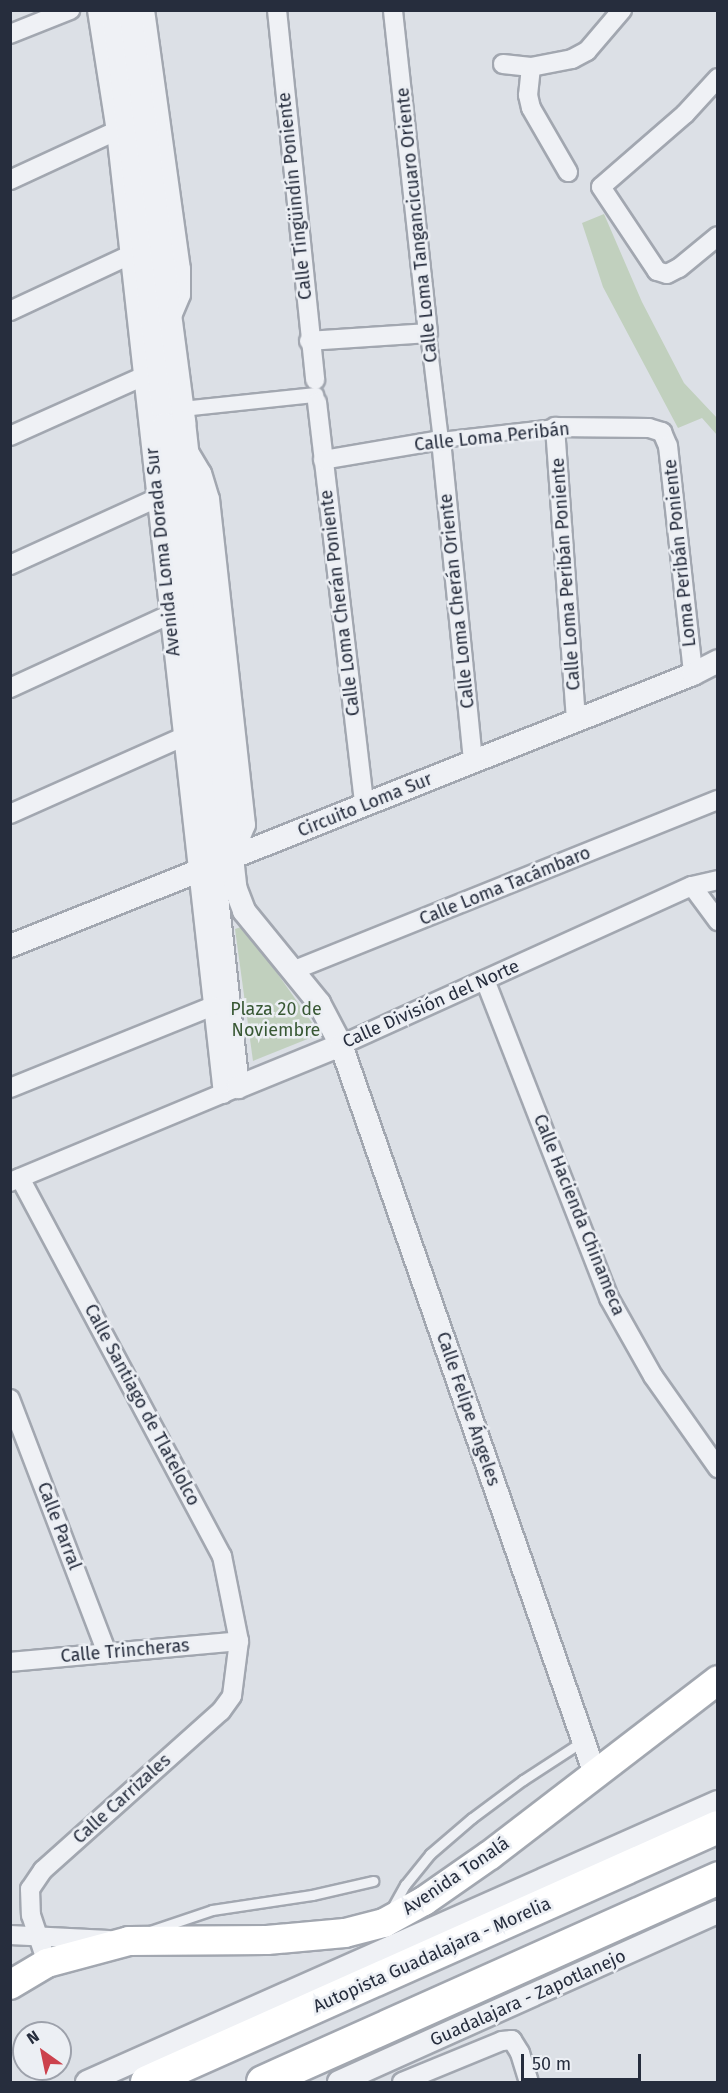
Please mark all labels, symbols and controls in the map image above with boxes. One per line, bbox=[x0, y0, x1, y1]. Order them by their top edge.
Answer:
street label: Calle Loma Tangancicuaro Oriente bbox=[392, 86, 442, 364]
street label: Calle Tingüindín Poniente bbox=[273, 91, 317, 301]
street label: Calle Loma Peribán bbox=[413, 418, 571, 456]
street label: Avenida Loma Dorada Sur bbox=[141, 447, 185, 657]
street label: Calle Loma Peribán Poniente bbox=[547, 457, 585, 691]
street label: Loma Peribán Poniente bbox=[659, 458, 701, 648]
street label: Calle Loma Cherán Poniente bbox=[315, 489, 365, 717]
street label: Calle Loma Cherán Oriente bbox=[435, 492, 479, 710]
street label: Circuito Loma Sur bbox=[295, 768, 435, 842]
street label: Calle Loma Tacámbaro bbox=[416, 842, 594, 930]
street label: Calle División del Norte bbox=[339, 955, 523, 1053]
park label: Plaza 20 de Noviembre bbox=[230, 999, 322, 1042]
street label: Calle Hacienda Chinameca bbox=[529, 1111, 629, 1319]
street label: Calle Santiago de Tlatelolco bbox=[80, 1300, 204, 1510]
street label: Calle Felipe Ángeles bbox=[432, 1329, 504, 1489]
street label: Calle Parral bbox=[32, 1479, 86, 1573]
street label: Calle Trincheras bbox=[60, 1635, 190, 1667]
street label: Calle Carrizales bbox=[69, 1750, 175, 1848]
street label: Avenida Tonalá bbox=[399, 1832, 513, 1920]
street label: Autopista Guadalajara - Morelia bbox=[310, 1893, 554, 2017]
street label: Guadalajara - Zapotlanejo bbox=[427, 1945, 629, 2051]
north arrow bbox=[12, 2021, 72, 2081]
text: N bbox=[23, 2026, 43, 2048]
scale bar bbox=[524, 2042, 644, 2080]
text: 50 m bbox=[532, 2053, 571, 2075]

